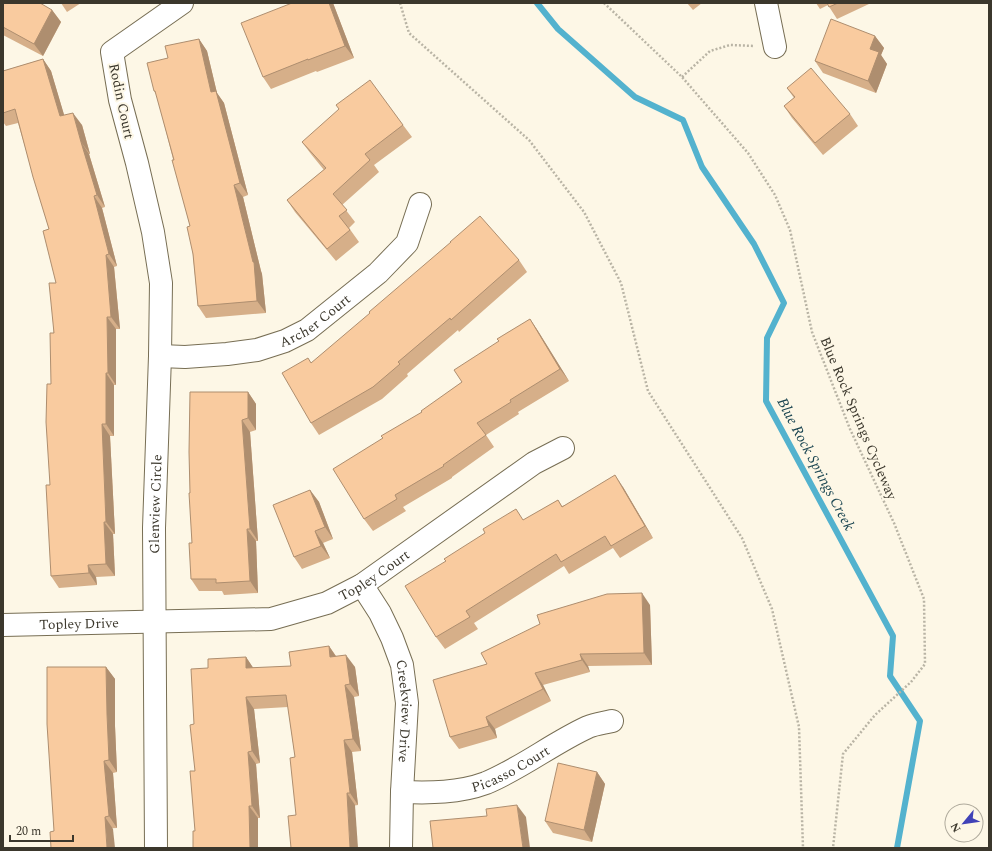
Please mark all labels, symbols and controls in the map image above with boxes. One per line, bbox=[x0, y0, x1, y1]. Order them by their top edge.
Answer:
street label: Rodin Court bbox=[103, 61, 140, 141]
street label: Archer Court bbox=[277, 289, 355, 353]
street label: Blue Rock Springs Cycleway bbox=[815, 333, 903, 504]
water label: Blue Rock Springs Creek bbox=[771, 394, 860, 535]
street label: Glenview Circle bbox=[144, 454, 168, 554]
street label: Topley Court bbox=[335, 544, 414, 606]
street label: Topley Drive bbox=[39, 612, 119, 635]
street label: Creekview Drive bbox=[390, 656, 417, 763]
street label: Picasso Court bbox=[469, 740, 554, 798]
north arrow bbox=[944, 803, 984, 843]
scale bar bbox=[10, 817, 73, 843]
text: N bbox=[946, 820, 965, 836]
text: 20 m bbox=[16, 822, 41, 841]

